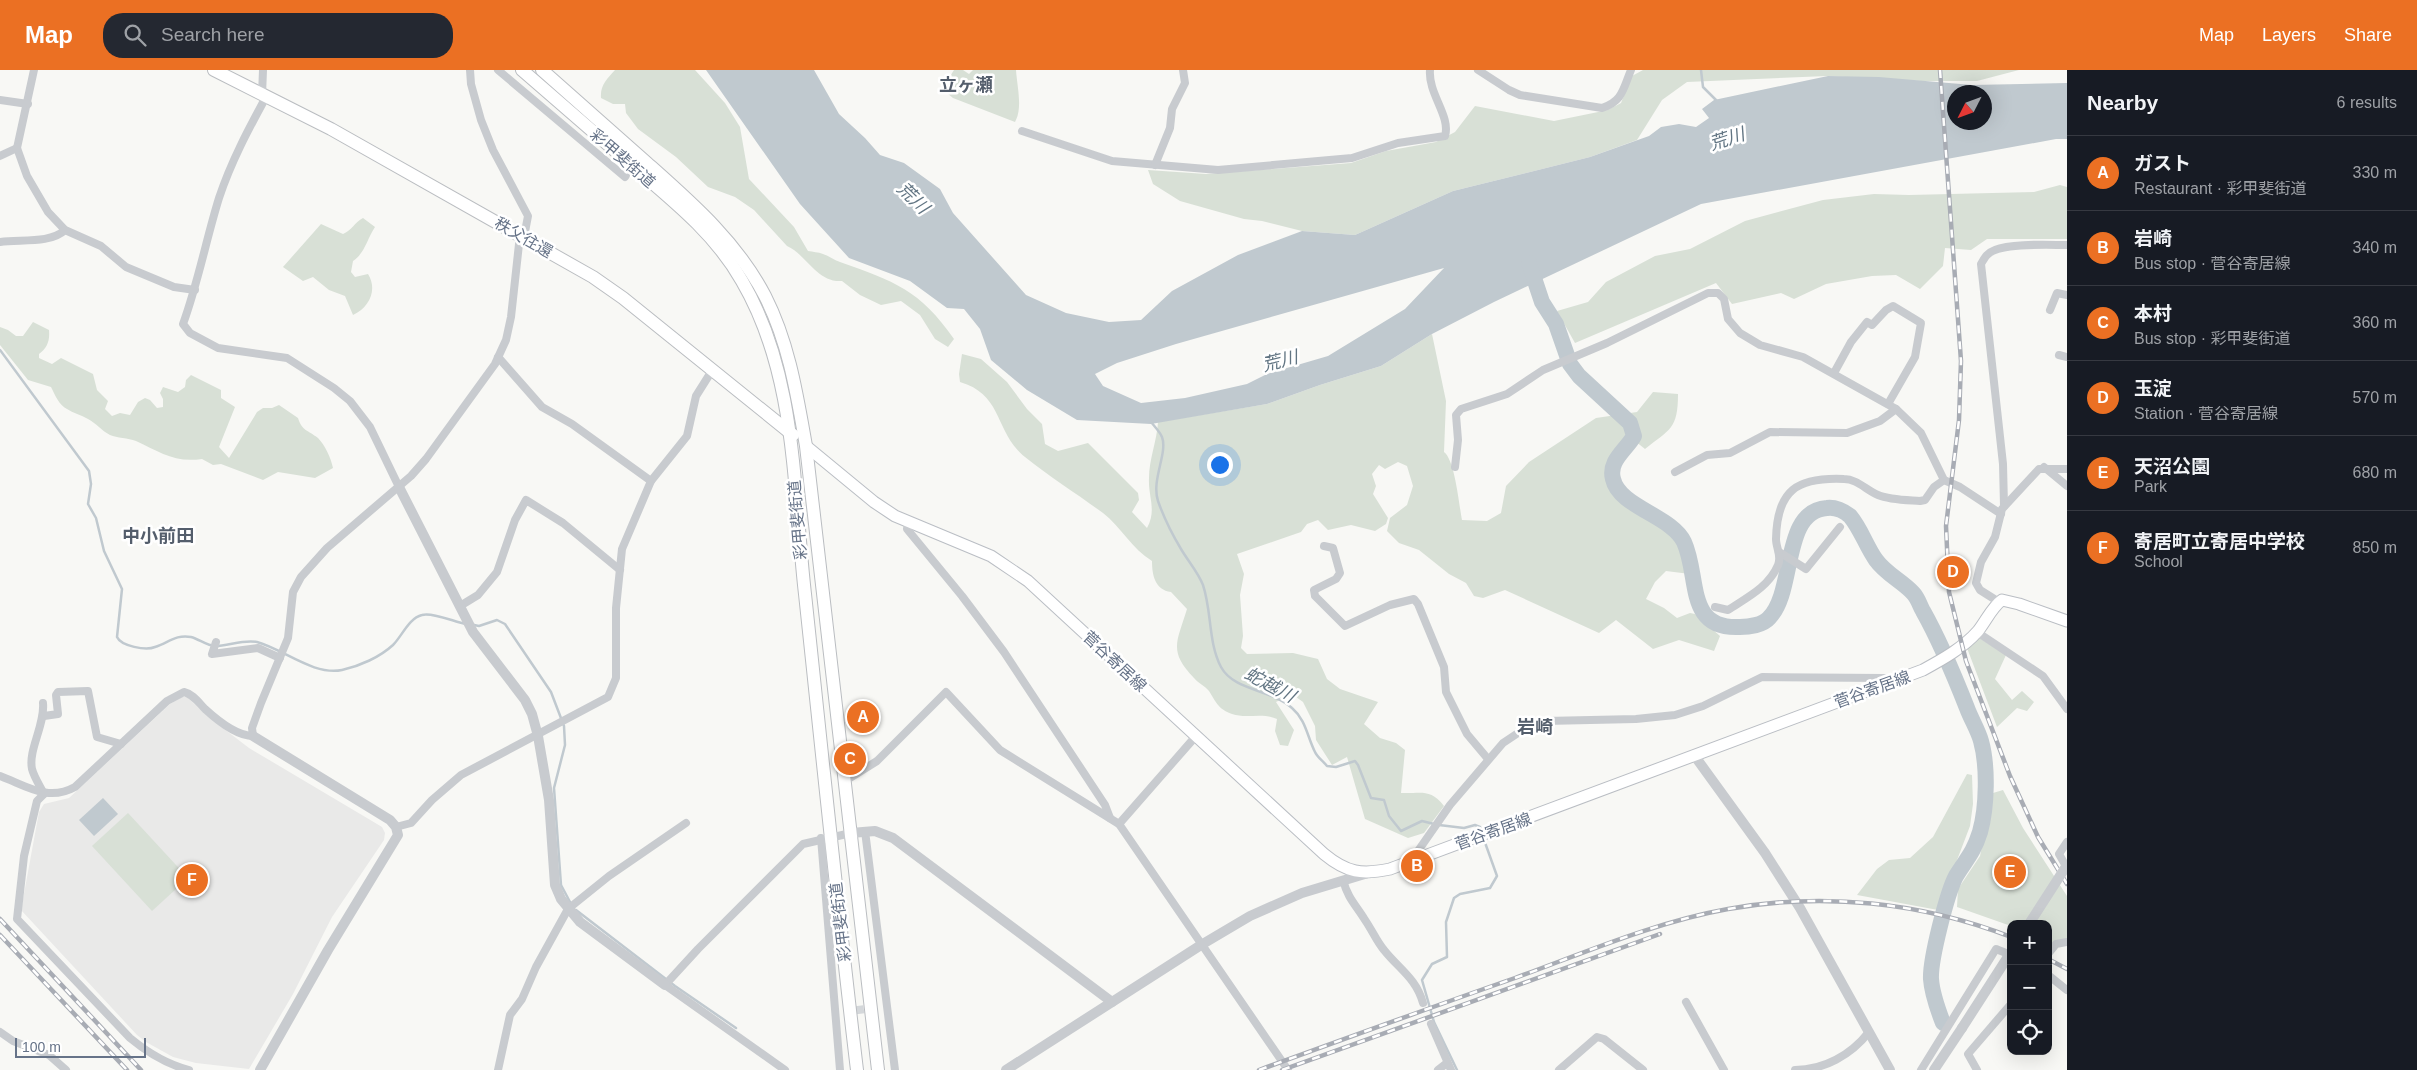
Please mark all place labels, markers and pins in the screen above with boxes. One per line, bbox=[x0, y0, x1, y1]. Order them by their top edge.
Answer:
pin: D bbox=[1937, 553, 1969, 591]
pin: A bbox=[847, 698, 879, 736]
pin: C bbox=[834, 740, 866, 778]
pin: B bbox=[1401, 847, 1433, 885]
pin: E bbox=[1994, 853, 2026, 891]
pin: F bbox=[176, 861, 208, 899]

